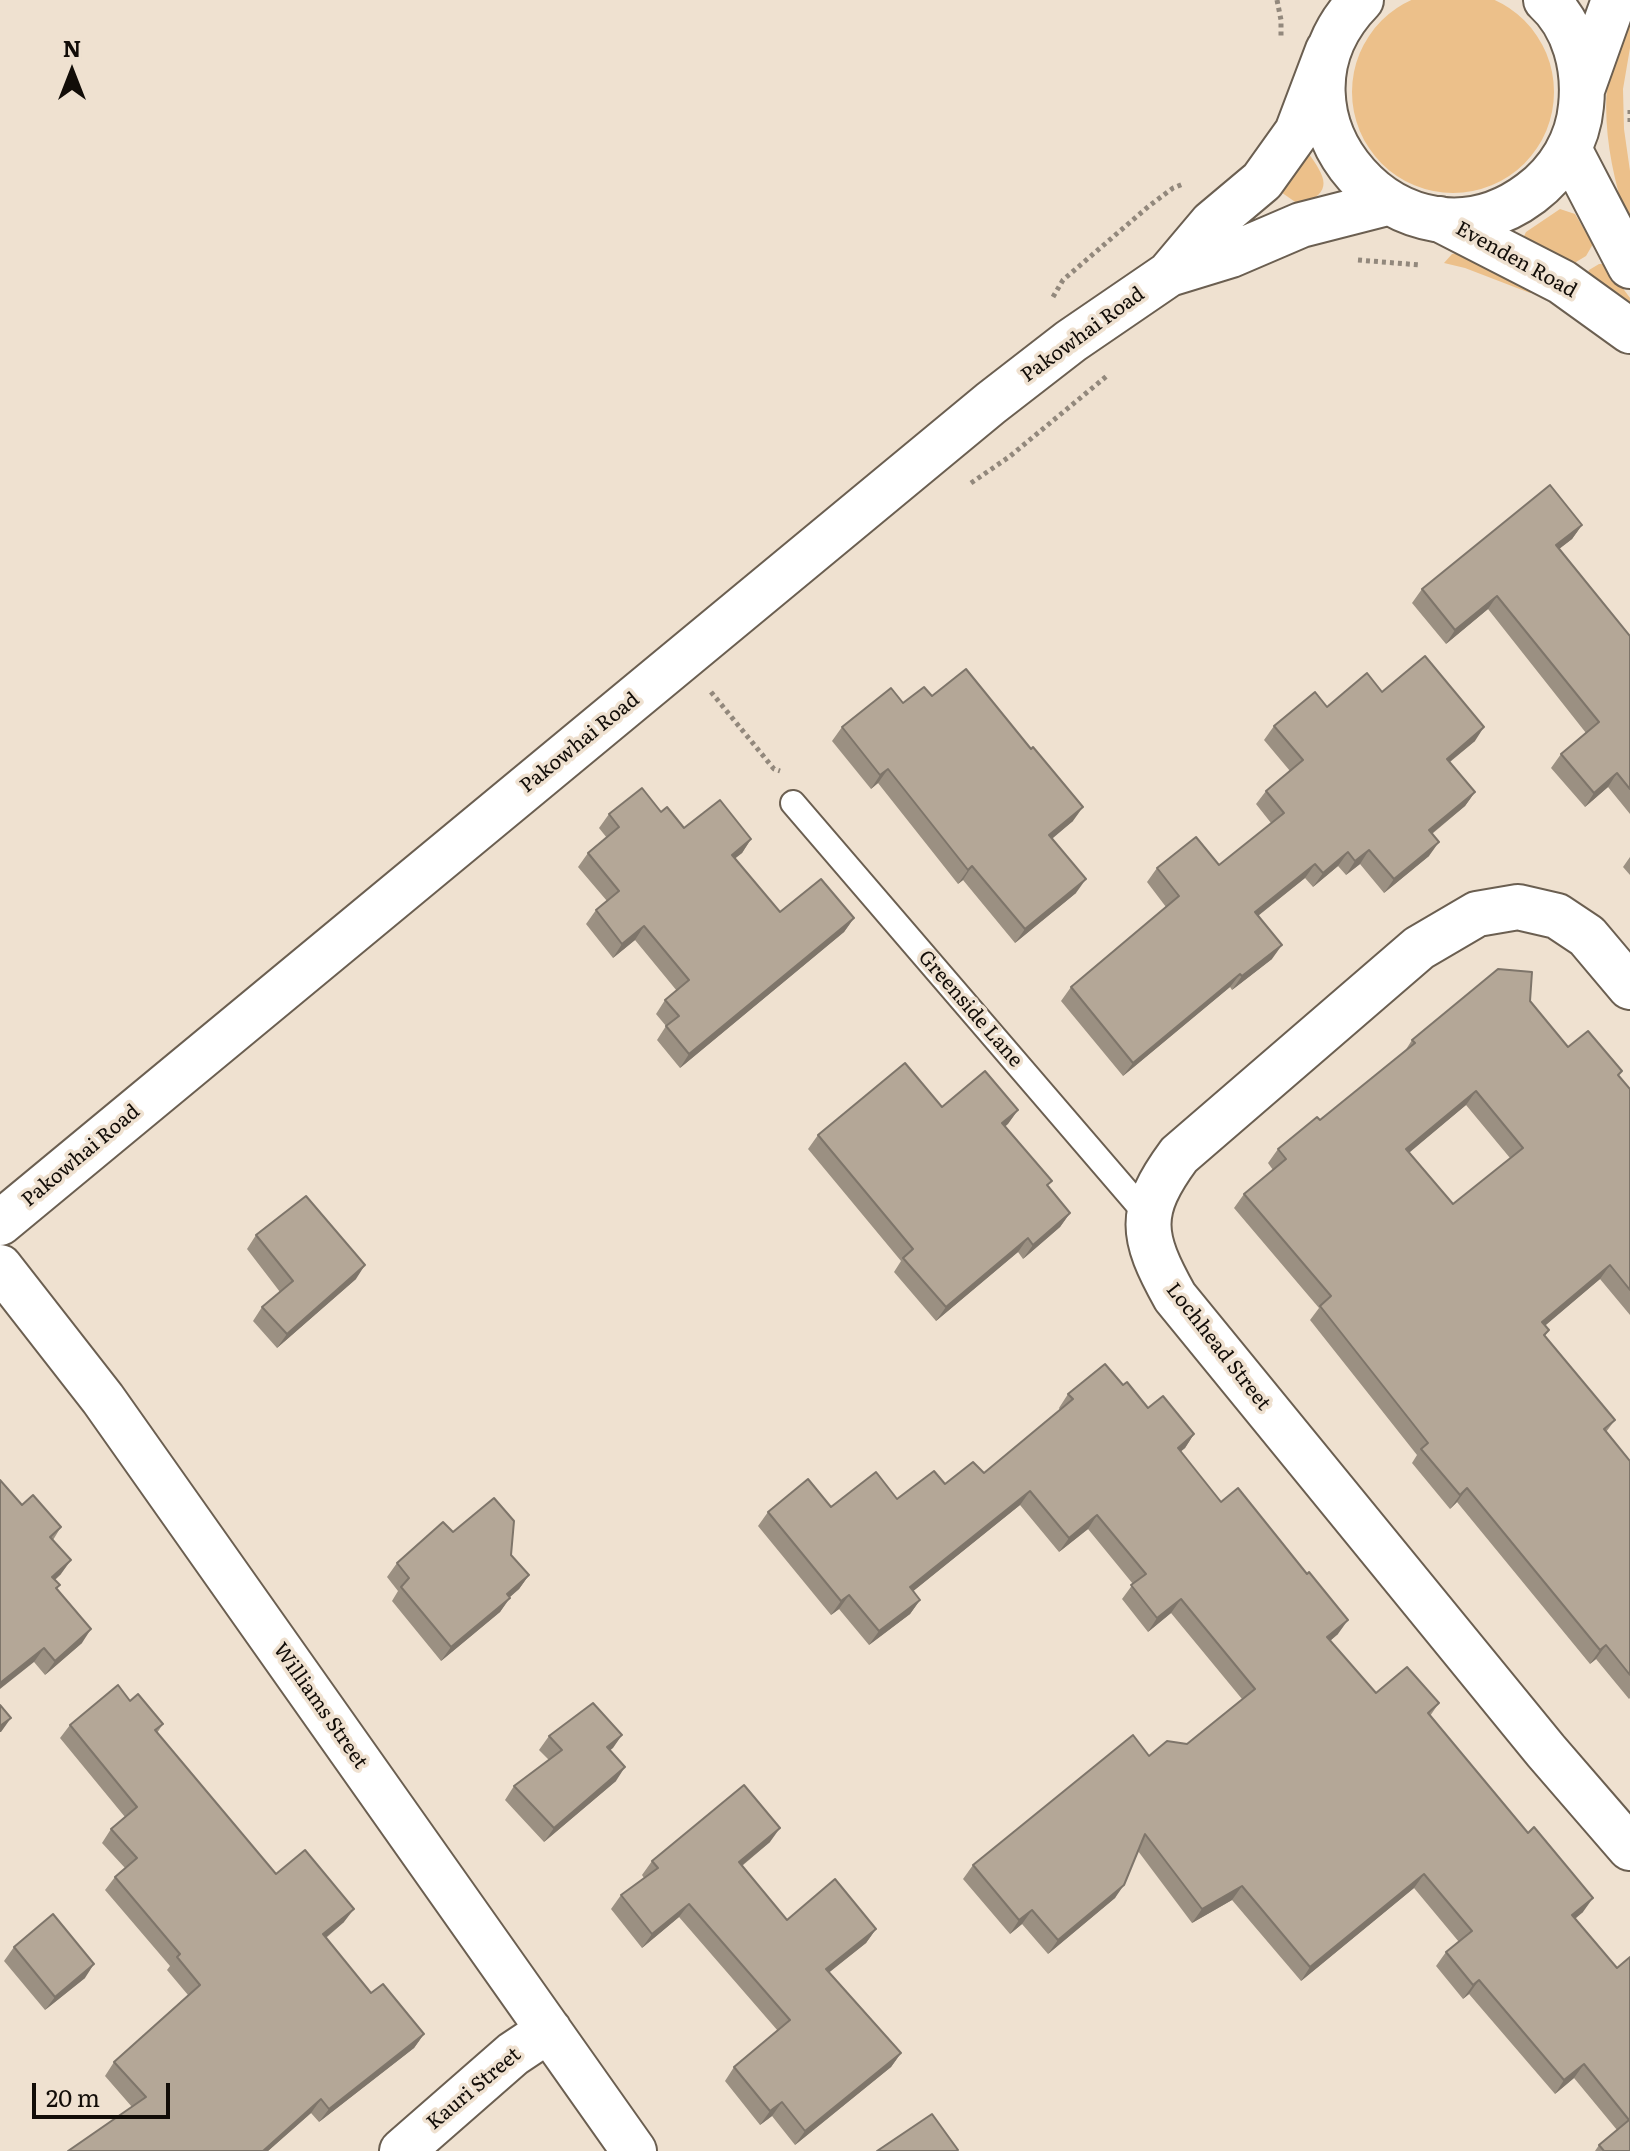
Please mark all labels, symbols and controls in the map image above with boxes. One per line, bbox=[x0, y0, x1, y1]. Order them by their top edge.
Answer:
text: N bbox=[63, 31, 81, 64]
north arrow bbox=[32, 32, 112, 112]
street label: Evenden Road bbox=[1451, 217, 1581, 303]
street label: Pakowhai Road bbox=[1017, 282, 1149, 388]
street label: Pakowhai Road bbox=[516, 688, 644, 798]
street label: Greenside Lane bbox=[913, 946, 1027, 1072]
street label: Pakowhai Road bbox=[17, 1100, 145, 1212]
street label: Lochhead Street bbox=[1161, 1278, 1275, 1416]
street label: Williams Street bbox=[268, 1638, 372, 1774]
street label: Kauri Street bbox=[422, 2043, 526, 2135]
scale bar bbox=[36, 2067, 174, 2117]
text: 20 m bbox=[46, 2079, 100, 2114]

